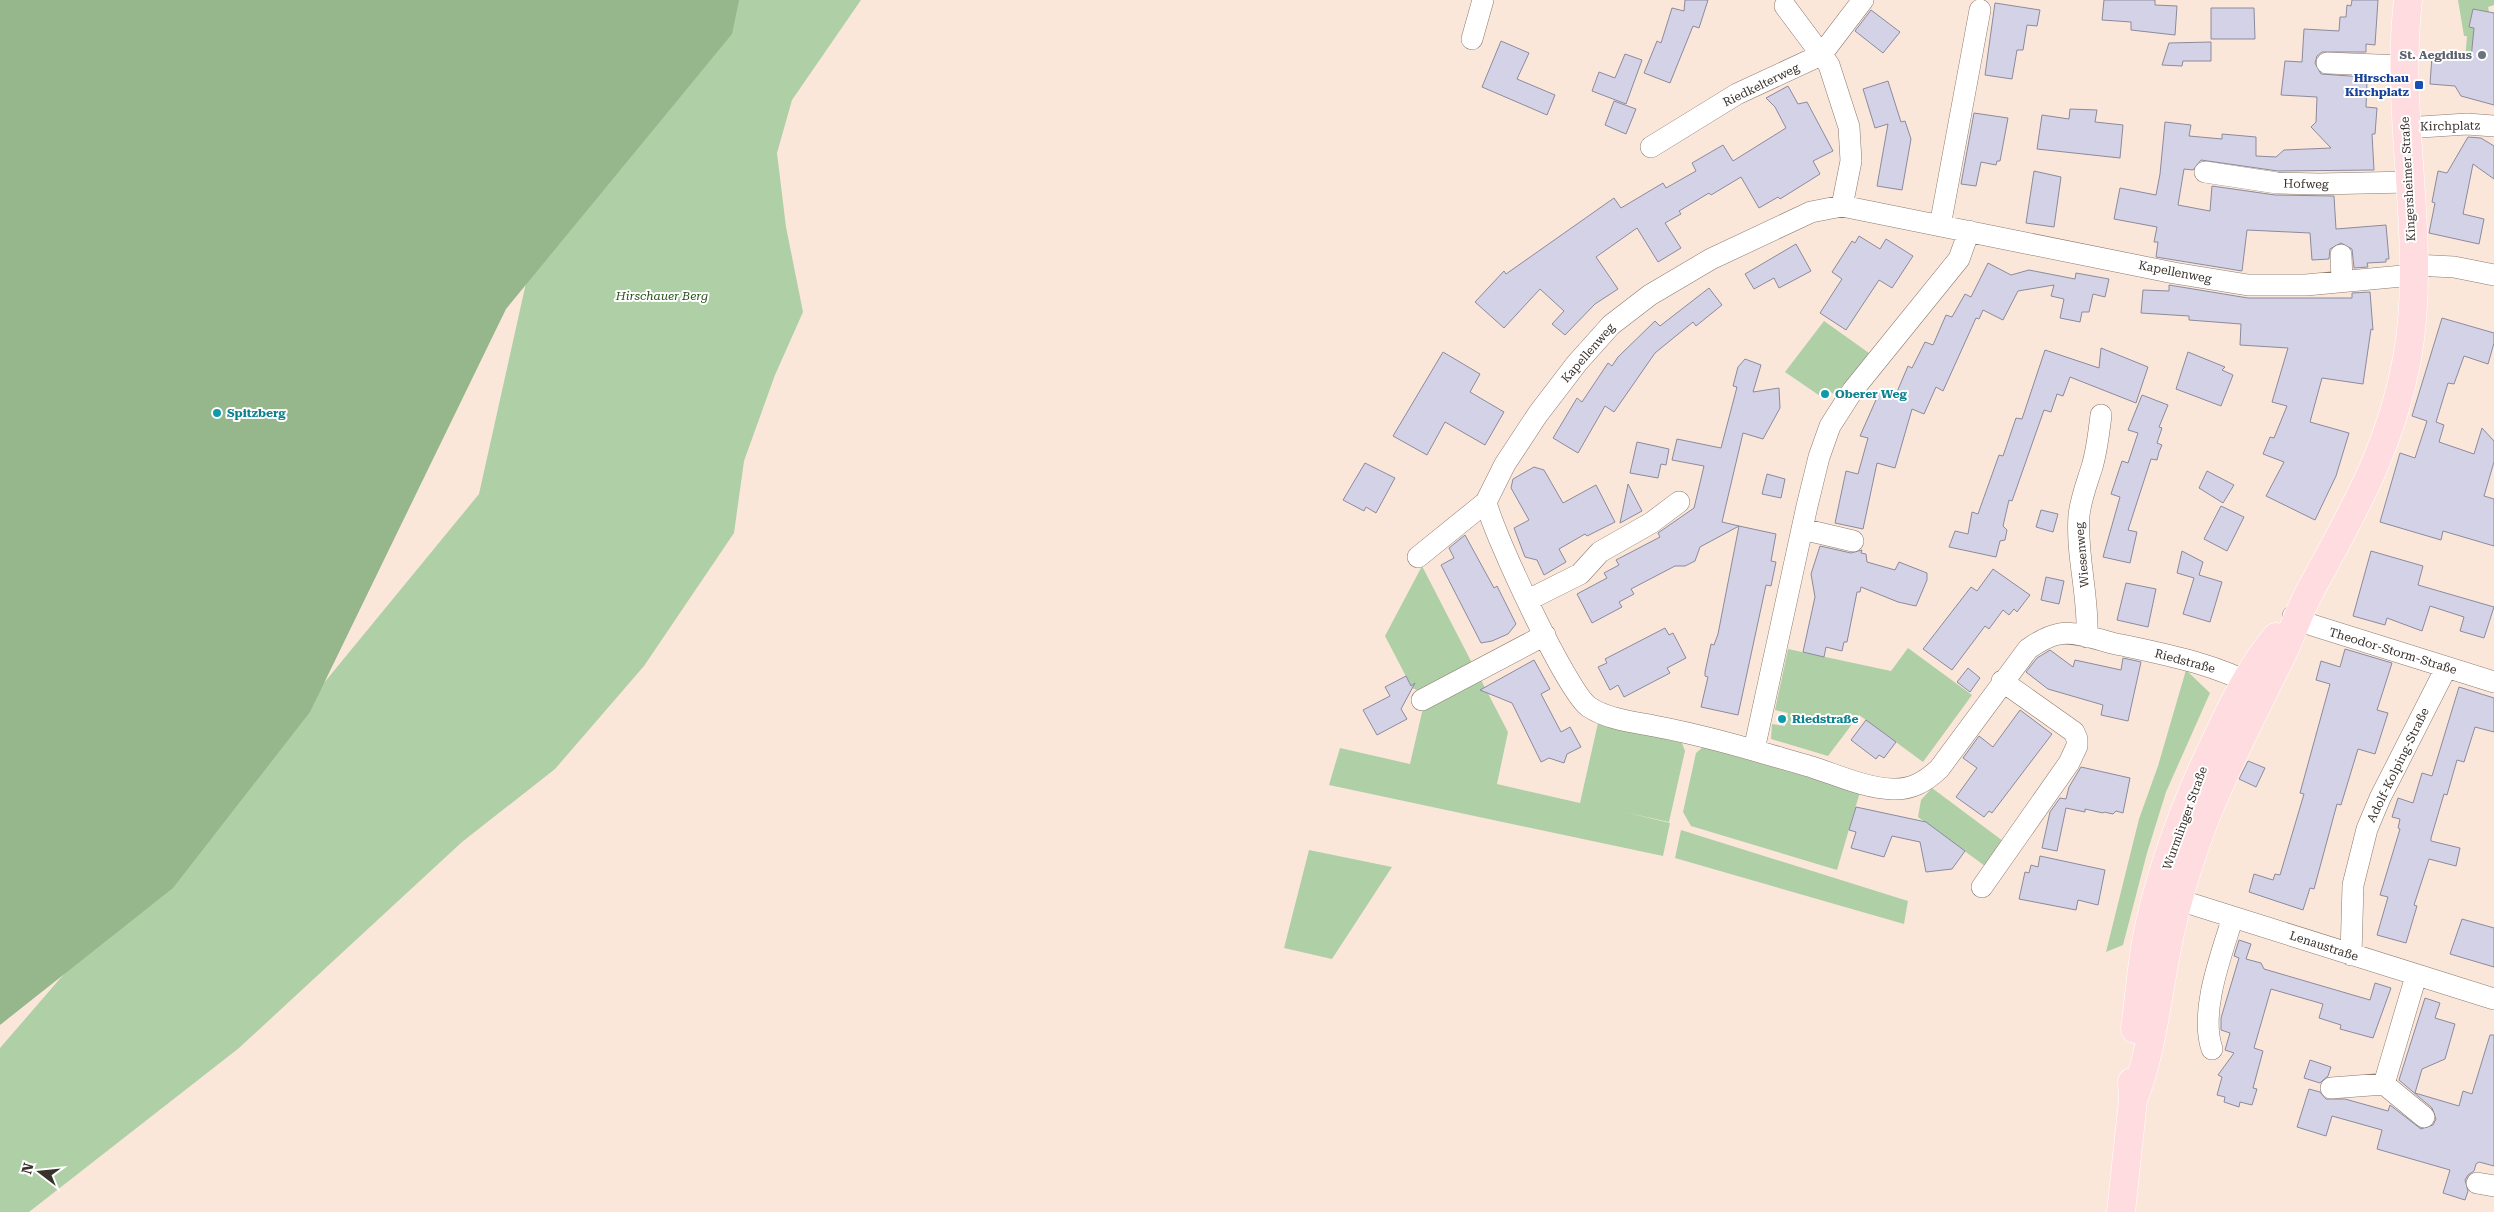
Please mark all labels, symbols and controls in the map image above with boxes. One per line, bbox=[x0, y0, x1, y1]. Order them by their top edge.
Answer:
place label: St. Aegidius bbox=[2400, 48, 2472, 62]
marker: St. Aegidius bbox=[2476, 49, 2488, 61]
street label: Riedkelterweg bbox=[1721, 60, 1802, 110]
place label: Hirschau Kirchplatz bbox=[2345, 71, 2409, 99]
marker: Hirschau Kirchplatz bbox=[2413, 79, 2425, 91]
street label: Kingersheimer Straße bbox=[2398, 116, 2418, 242]
street label: Kirchplatz bbox=[2420, 118, 2480, 134]
street label: Hofweg bbox=[2283, 177, 2329, 191]
street label: Kapellenweg bbox=[2137, 258, 2213, 286]
park label: Hirschauer Berg bbox=[615, 289, 708, 303]
street label: Kapellenweg bbox=[1558, 320, 1618, 386]
place label: Oberer Weg bbox=[1835, 387, 1907, 401]
marker: Oberer Weg bbox=[1819, 388, 1831, 400]
place label: Spitzberg bbox=[227, 406, 286, 420]
marker: Spitzberg bbox=[211, 407, 223, 419]
street label: Wiesenweg bbox=[2072, 522, 2092, 588]
street label: Theodor-Storm-Straße bbox=[2327, 625, 2459, 677]
street label: Riedstraße bbox=[2153, 646, 2217, 676]
street label: Adolf-Kolping-Straße bbox=[2364, 705, 2432, 824]
place label: Riedstraße bbox=[1792, 712, 1858, 726]
marker: Riedstraße bbox=[1776, 713, 1788, 725]
street label: Wurmlinger Straße bbox=[2160, 764, 2210, 872]
street label: Lenaustraße bbox=[2288, 928, 2360, 964]
north arrow bbox=[15, 1147, 65, 1197]
text: N bbox=[18, 1161, 37, 1176]

